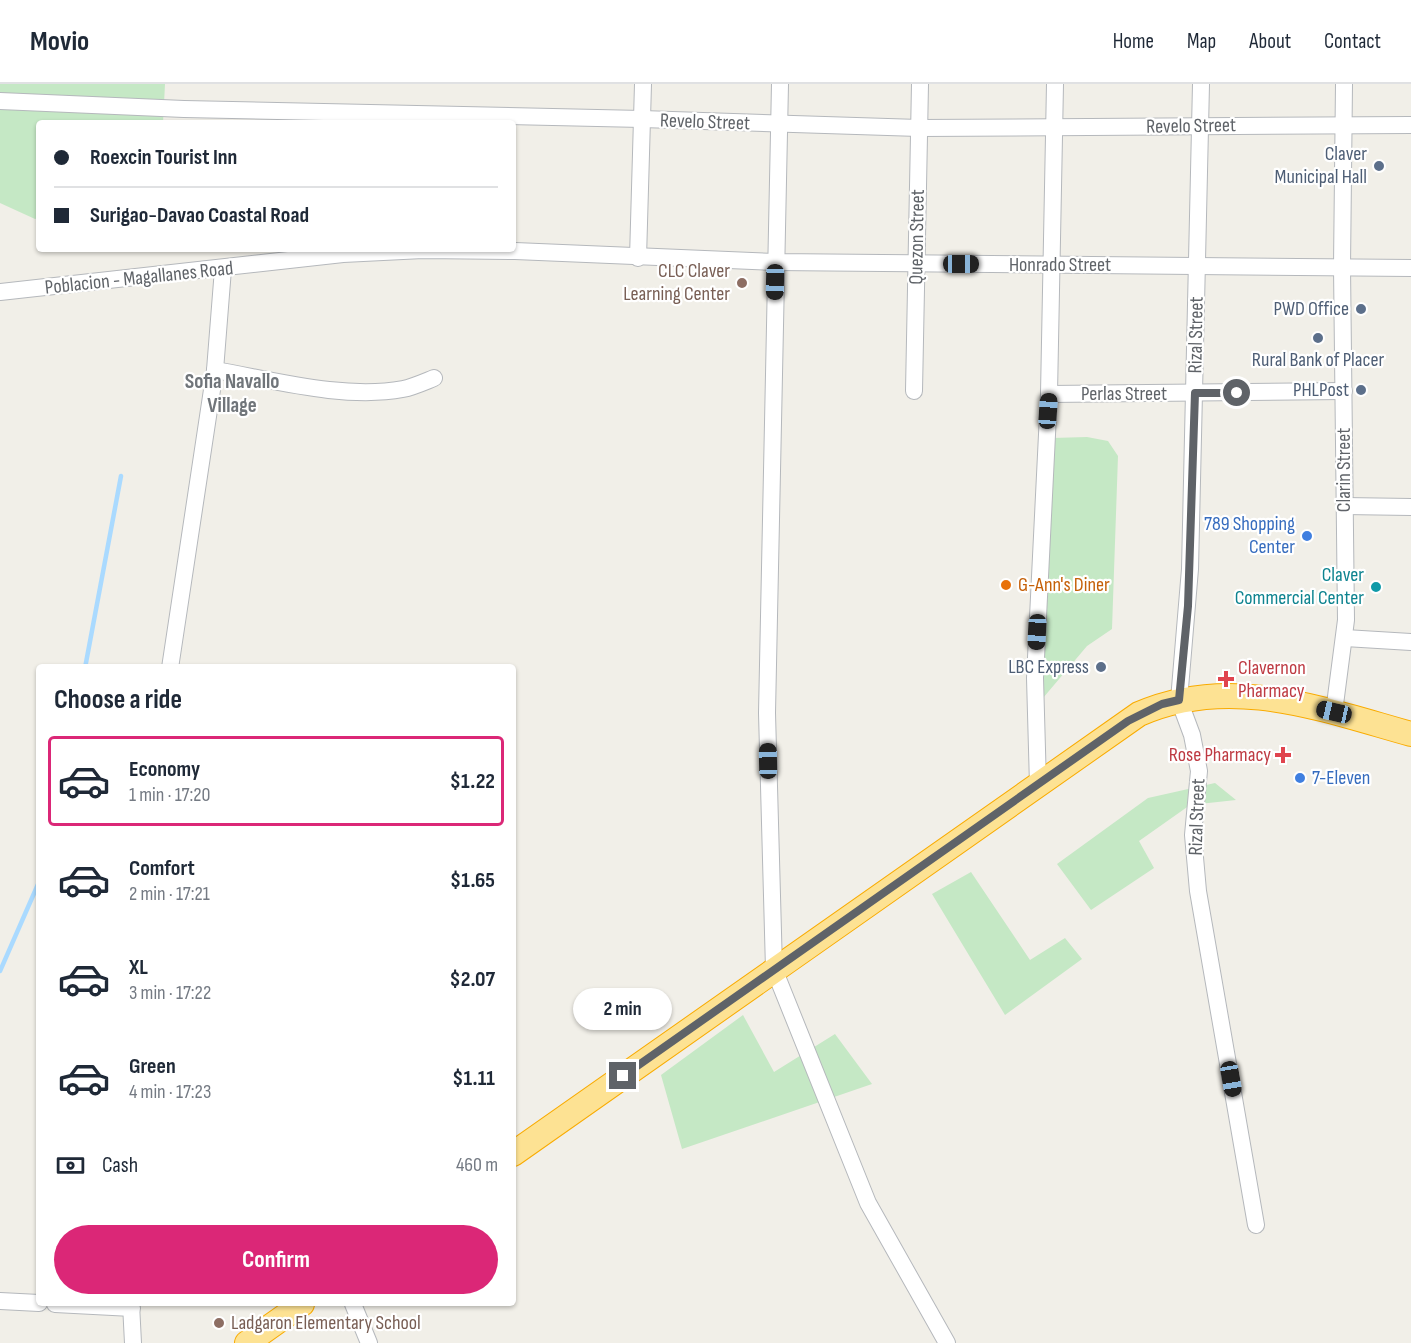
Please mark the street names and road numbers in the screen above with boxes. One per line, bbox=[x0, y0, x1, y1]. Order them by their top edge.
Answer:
street label: Revelo Street bbox=[660, 108, 750, 136]
street label: Revelo Street bbox=[1146, 113, 1236, 139]
street label: Quezon Street bbox=[904, 189, 930, 285]
street label: Honrado Street bbox=[1009, 253, 1111, 277]
street label: Poblacion - Magallanes Road bbox=[44, 256, 234, 300]
street label: Rizal Street bbox=[1183, 296, 1209, 374]
street label: Perlas Street bbox=[1081, 382, 1167, 406]
street label: Clarin Street bbox=[1332, 428, 1356, 512]
street label: Rizal Street bbox=[1184, 778, 1210, 856]

